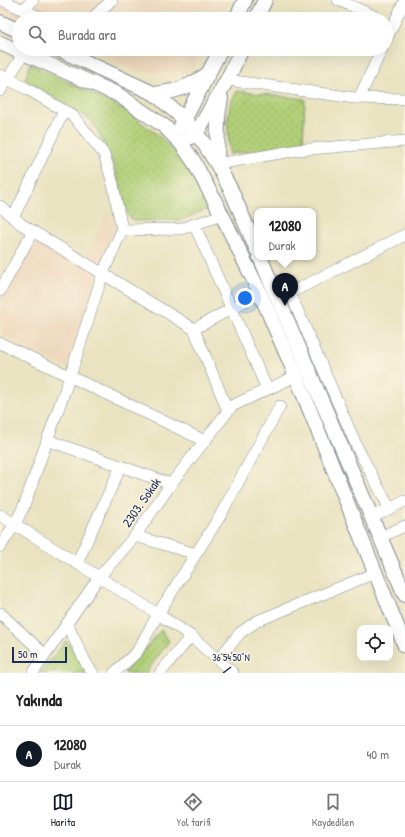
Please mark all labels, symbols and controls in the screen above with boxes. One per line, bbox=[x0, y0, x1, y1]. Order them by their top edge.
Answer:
search box bbox=[12, 12, 393, 56]
icon: search bbox=[26, 23, 48, 45]
text: Burada ara bbox=[58, 24, 116, 45]
popup bbox=[254, 208, 316, 260]
text: 12080 bbox=[269, 215, 301, 236]
text: Durak bbox=[269, 236, 296, 254]
pin: A bbox=[272, 273, 298, 306]
your location bbox=[235, 288, 255, 308]
street label: 2303. Sokak bbox=[117, 473, 165, 530]
map controls bbox=[357, 625, 393, 661]
button: locate bbox=[357, 625, 393, 661]
scale bar bbox=[12, 645, 67, 664]
text: 50 m bbox=[18, 647, 38, 661]
text: 36°54'50"N bbox=[212, 651, 250, 664]
text: Yakında bbox=[16, 688, 62, 711]
text: 12080 bbox=[54, 734, 86, 755]
text: A bbox=[26, 745, 32, 763]
text: 40 m bbox=[366, 745, 389, 763]
text: Durak bbox=[54, 755, 81, 773]
tab: Harita bbox=[51, 791, 75, 829]
tab: Yol tarifi bbox=[176, 791, 210, 829]
tab: Kaydedilen bbox=[312, 791, 354, 829]

